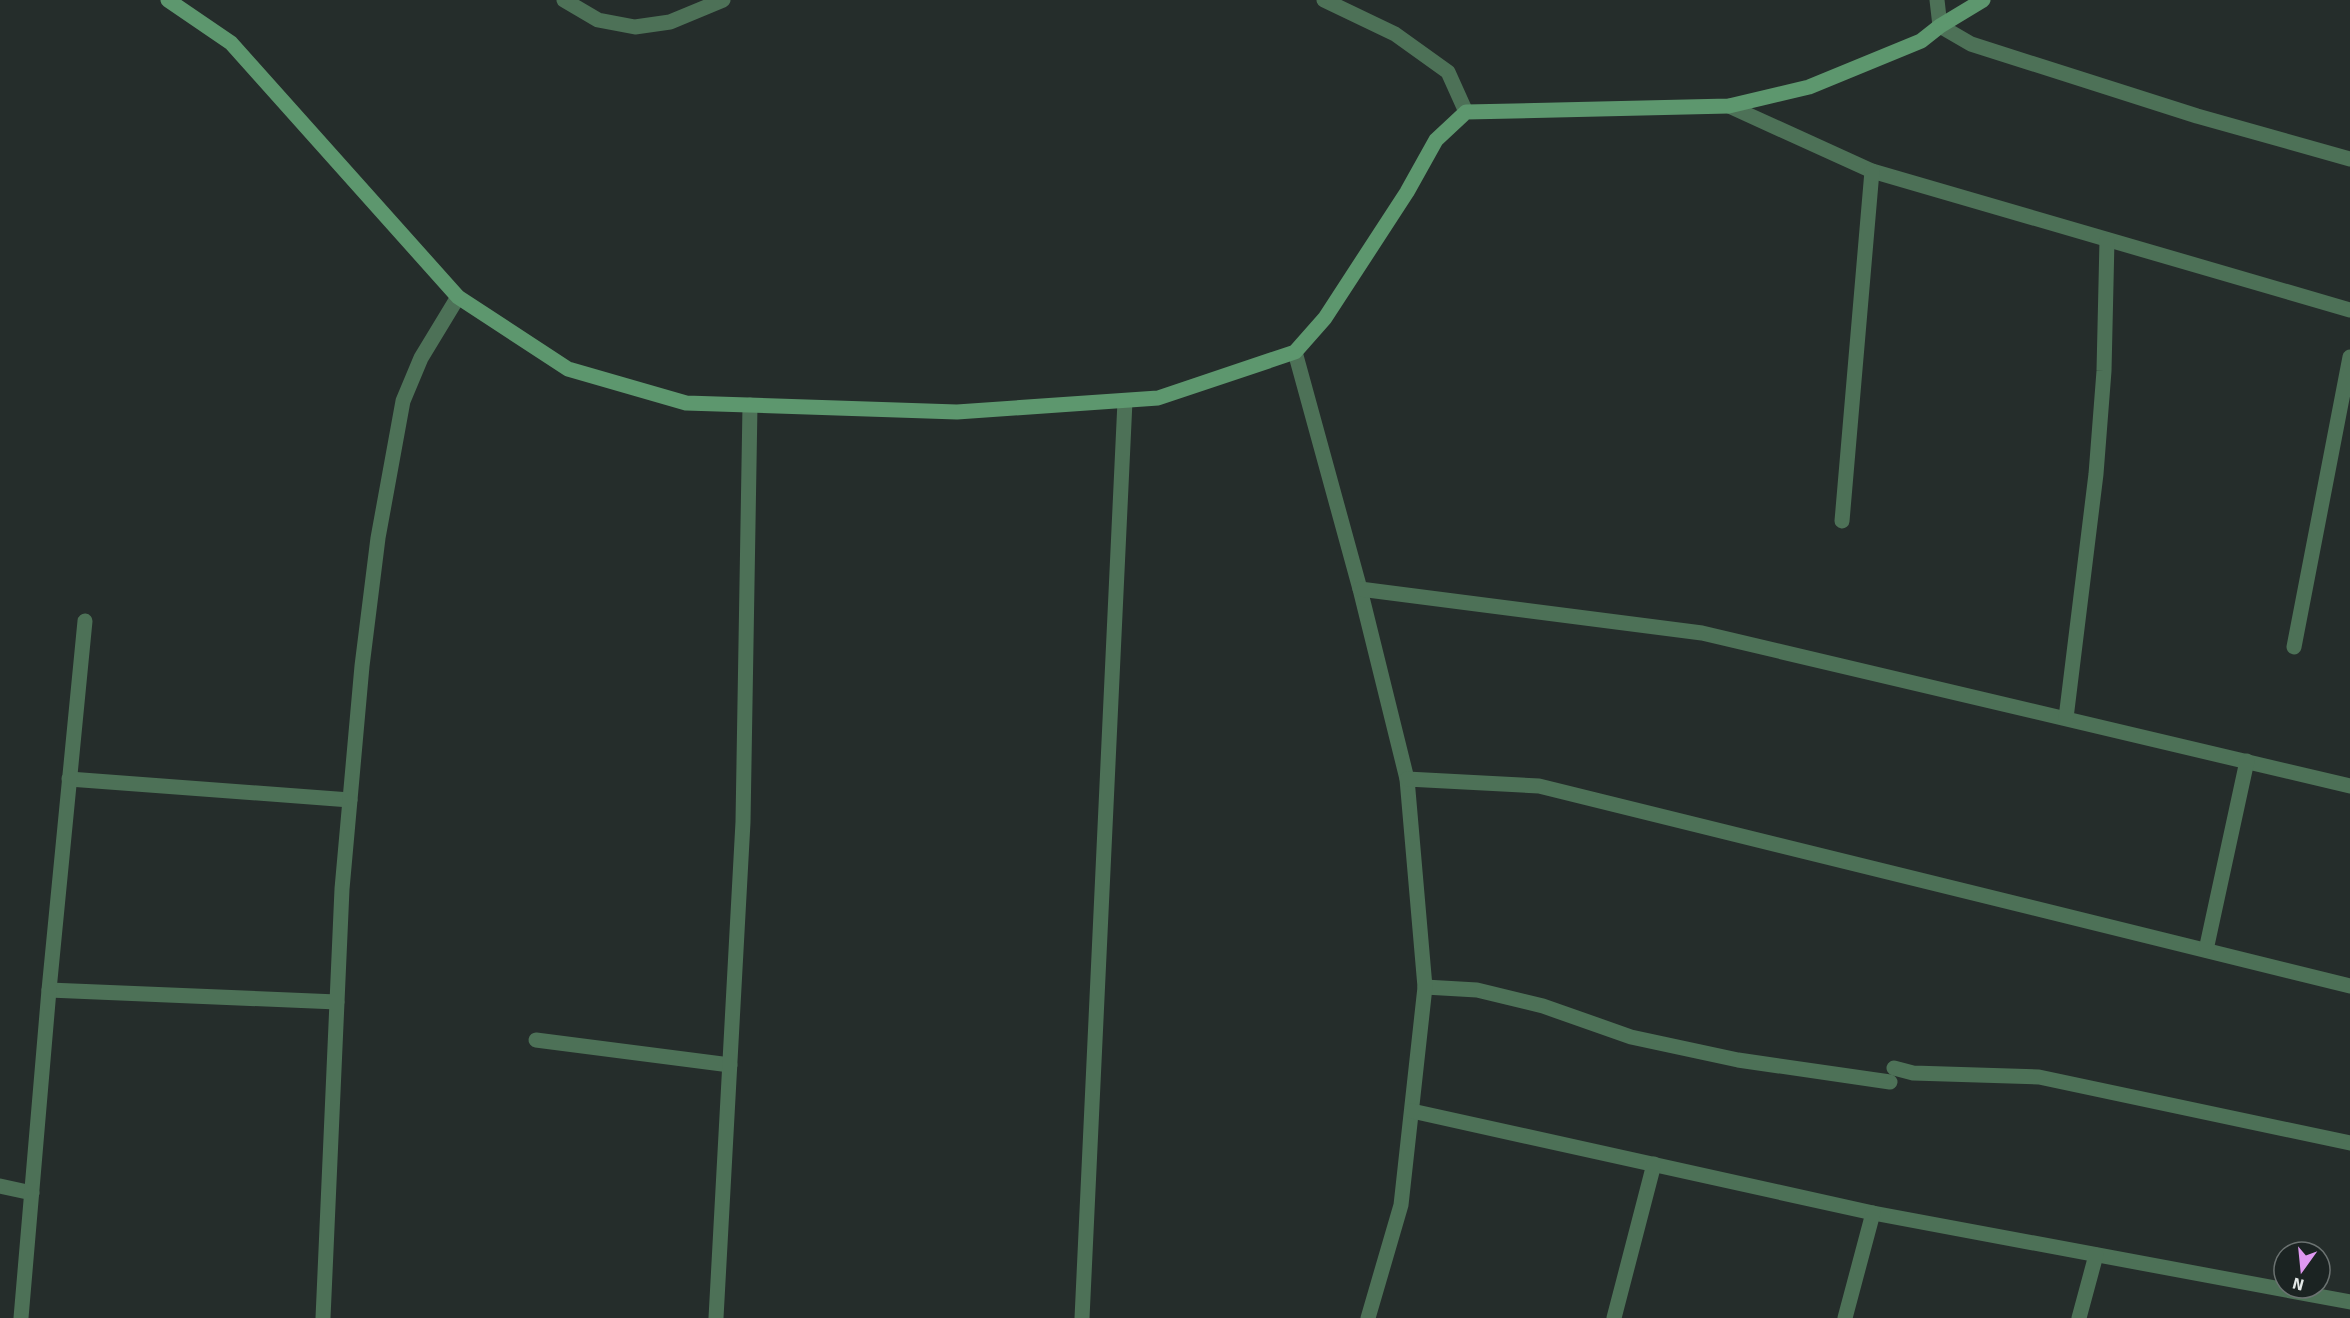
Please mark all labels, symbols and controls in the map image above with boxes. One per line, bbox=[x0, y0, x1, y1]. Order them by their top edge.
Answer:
north arrow bbox=[2272, 1240, 2332, 1300]
text: N bbox=[2290, 1272, 2306, 1295]

